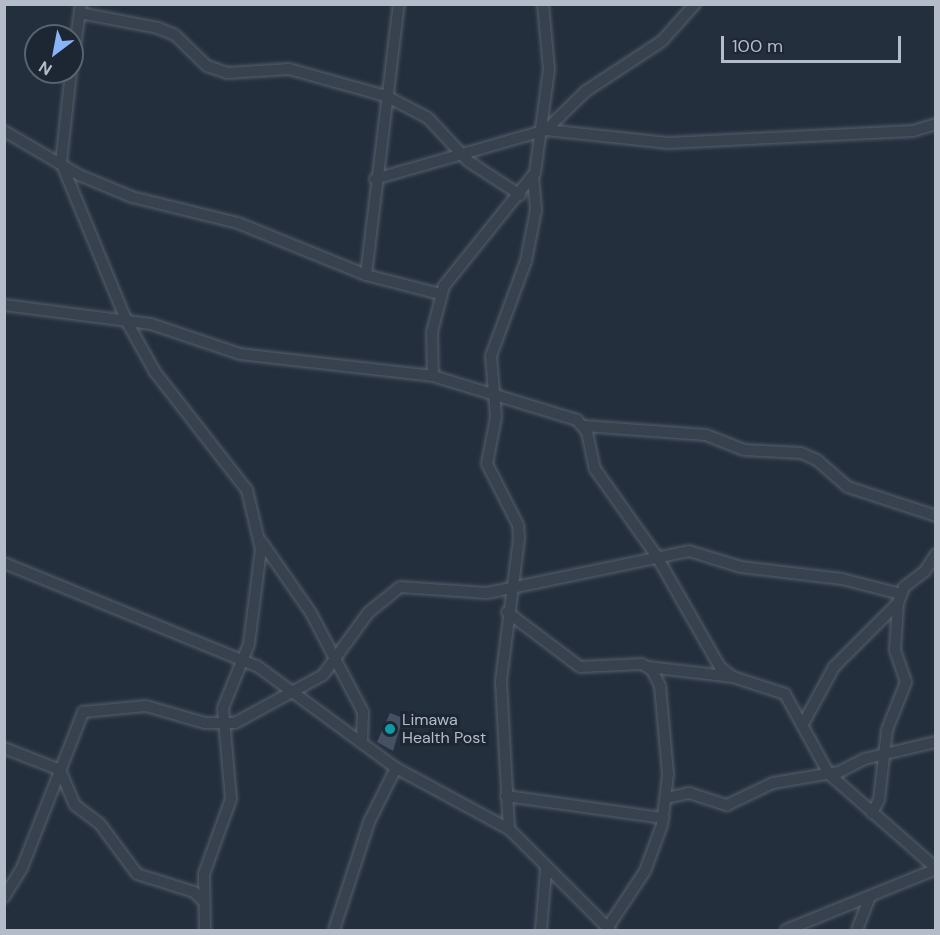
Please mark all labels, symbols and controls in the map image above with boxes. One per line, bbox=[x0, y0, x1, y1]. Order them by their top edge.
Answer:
north arrow bbox=[24, 24, 84, 84]
scale bar bbox=[724, 24, 904, 62]
text: 100 m bbox=[732, 34, 783, 58]
text: N bbox=[35, 56, 56, 80]
place label: Limawa Health Post bbox=[402, 710, 486, 748]
marker: Limawa Health Post bbox=[383, 722, 397, 736]

